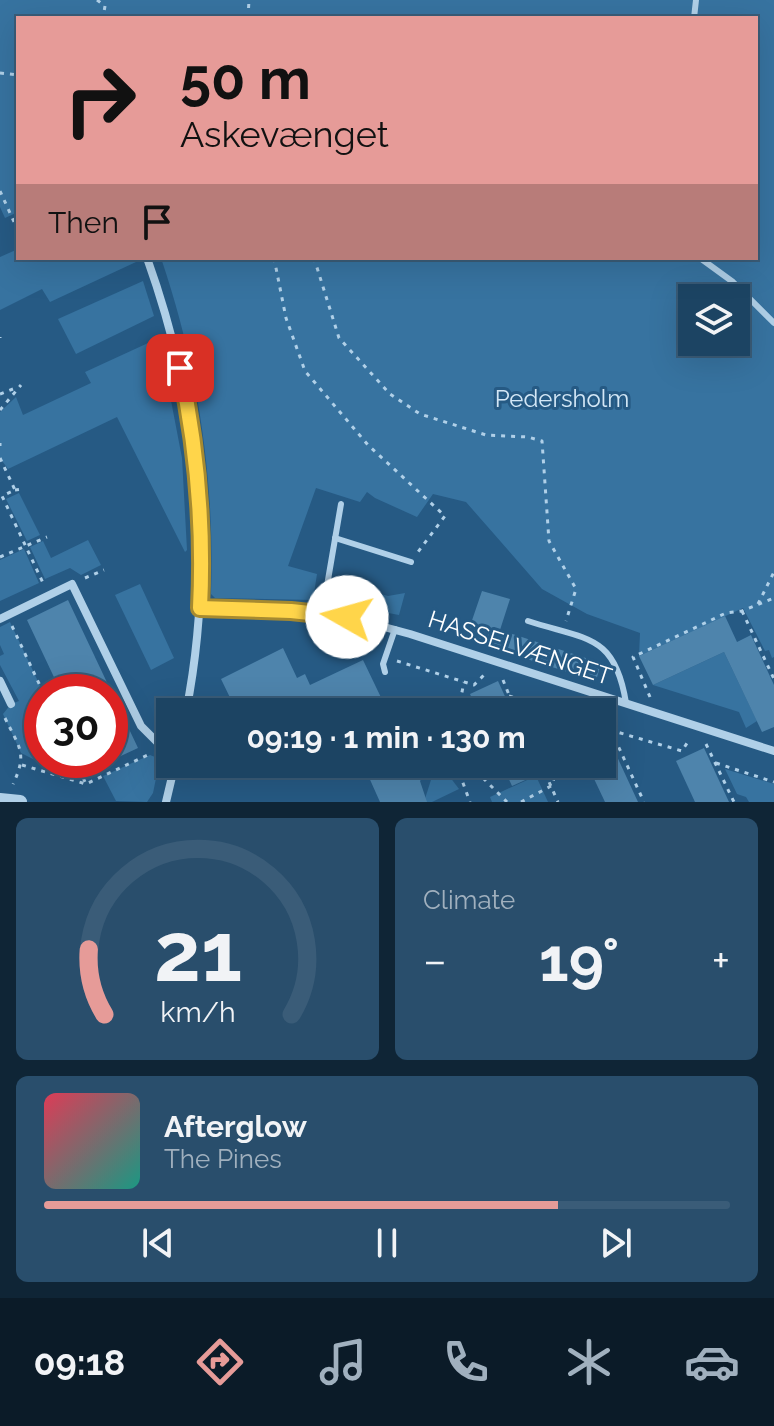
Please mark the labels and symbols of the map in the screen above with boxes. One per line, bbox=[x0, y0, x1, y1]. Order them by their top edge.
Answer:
pin bbox=[146, 334, 214, 402]
park label: Pedersholm bbox=[495, 384, 629, 413]
position arrow bbox=[305, 575, 389, 659]
street label: HASSELVÆNGET bbox=[425, 604, 616, 691]
speed limit sign: 30 bbox=[24, 674, 128, 778]

